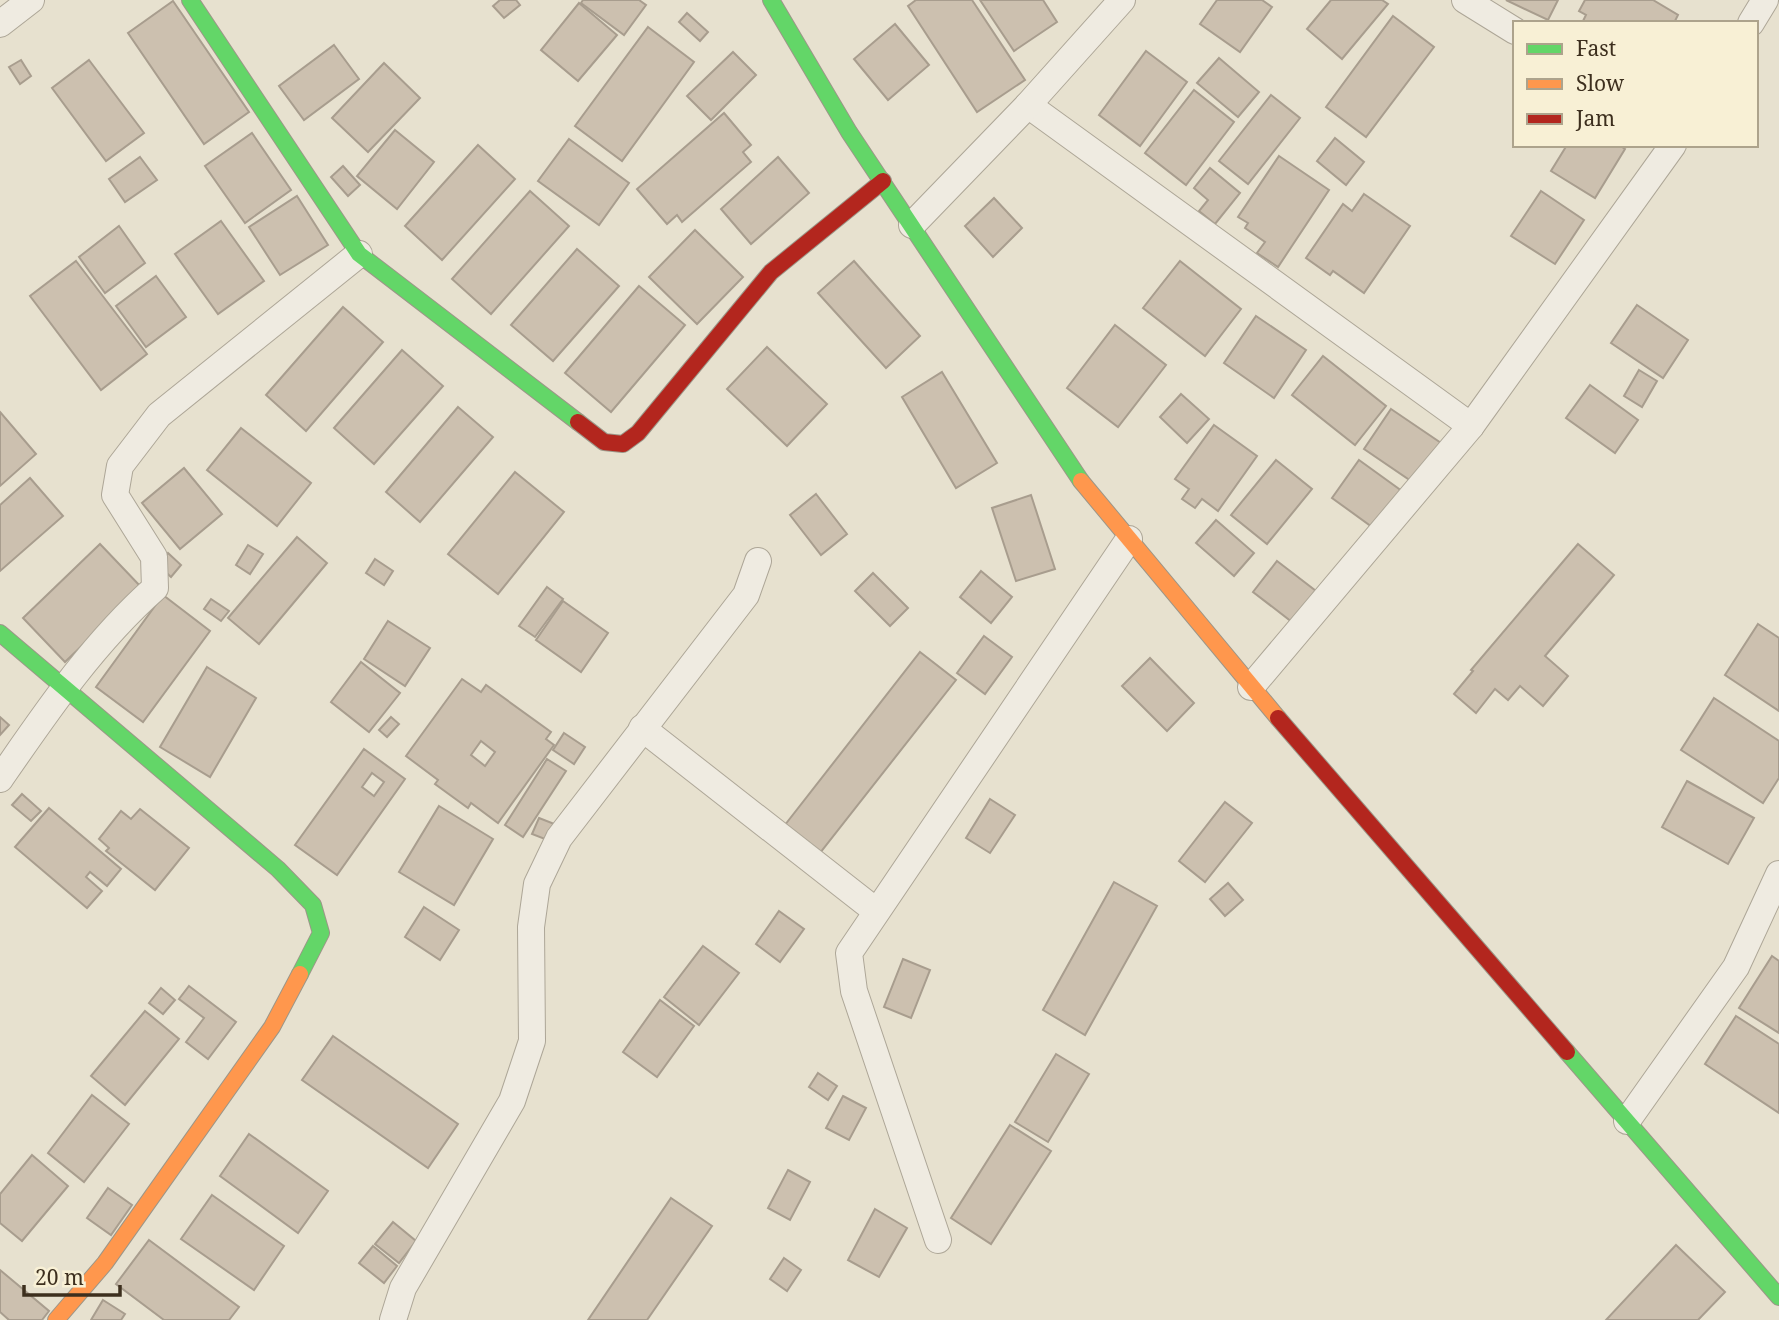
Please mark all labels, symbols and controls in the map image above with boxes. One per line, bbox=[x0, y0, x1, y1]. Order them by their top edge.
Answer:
legend bbox=[1513, 21, 1758, 147]
text: Fast bbox=[1576, 34, 1616, 62]
text: Slow bbox=[1576, 69, 1625, 97]
text: Jam bbox=[1575, 104, 1615, 132]
scale bar bbox=[24, 1254, 121, 1298]
text: 20 m bbox=[35, 1263, 84, 1291]

